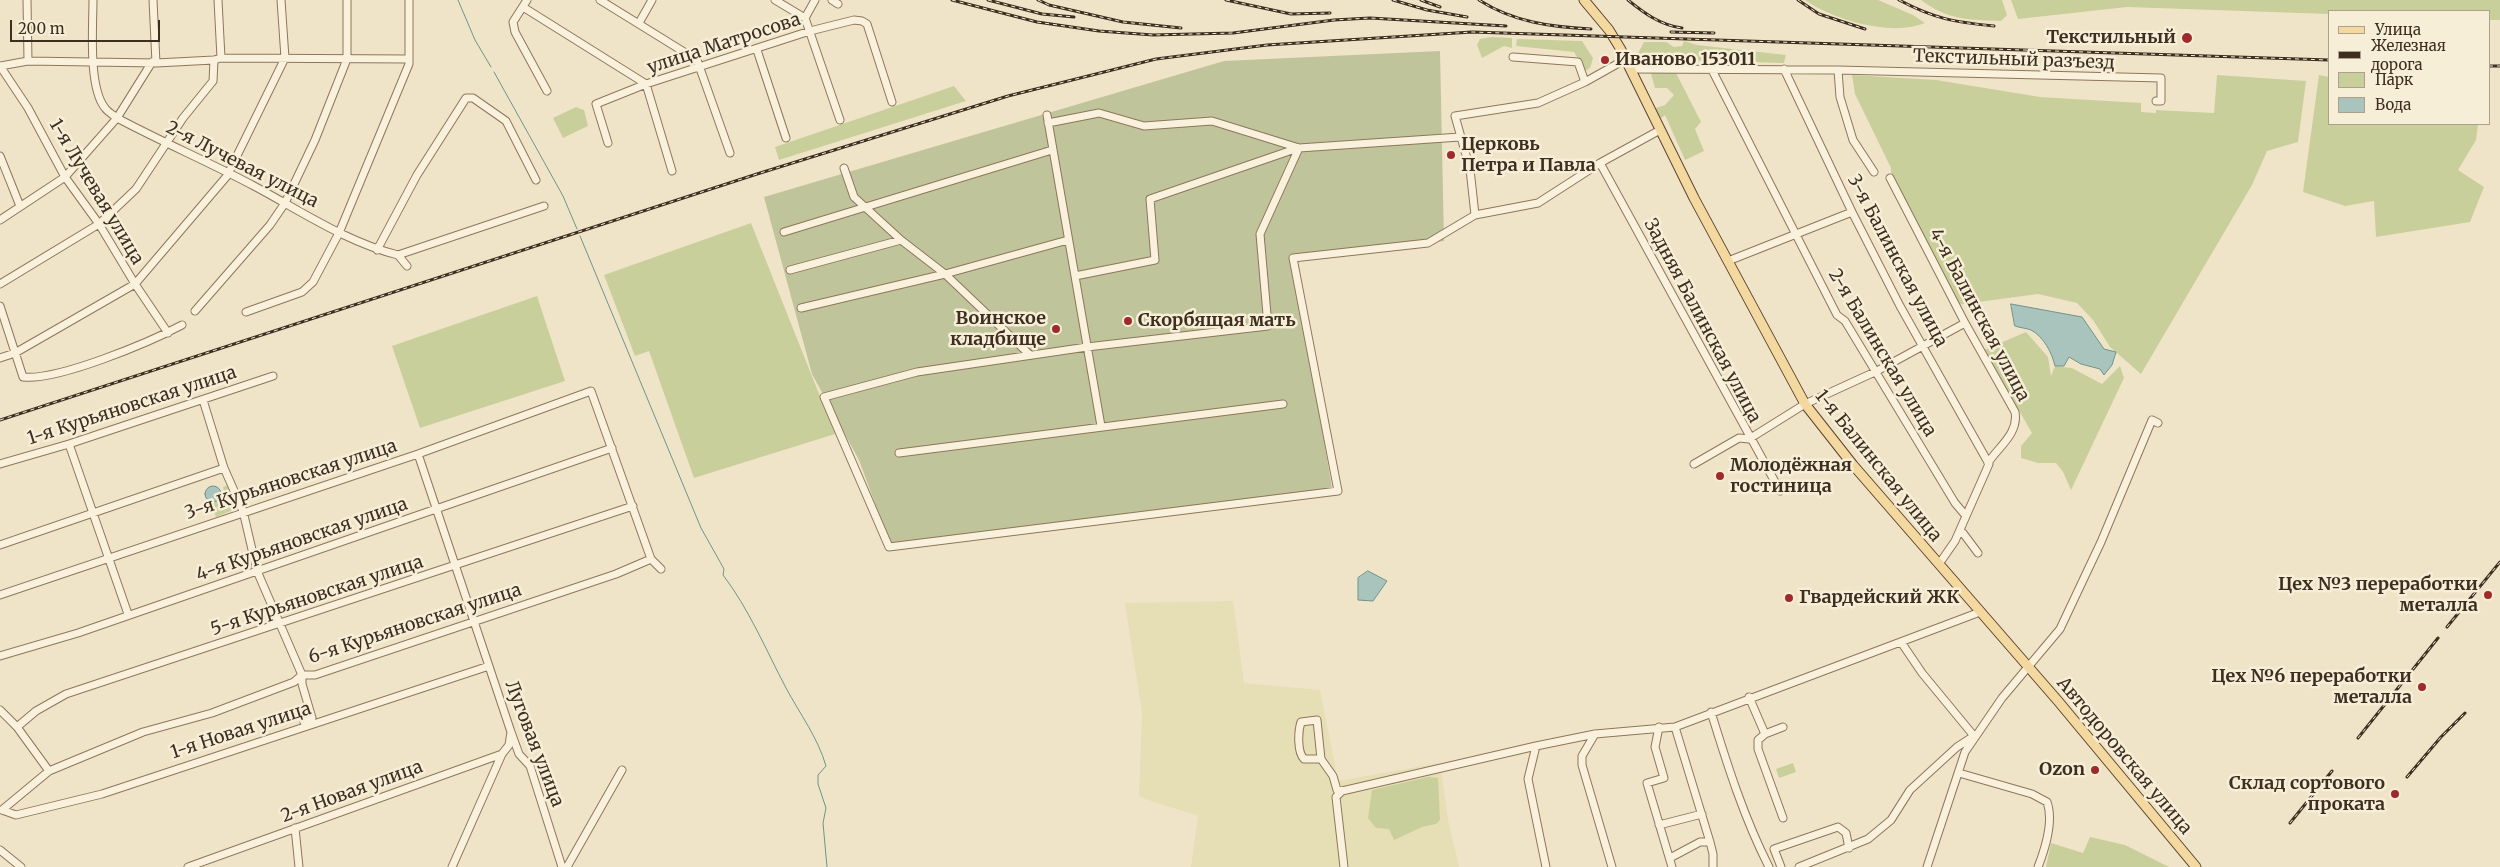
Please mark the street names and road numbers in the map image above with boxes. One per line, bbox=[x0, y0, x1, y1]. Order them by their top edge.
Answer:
street label: улица Матросова bbox=[645, 9, 803, 79]
street label: Текстильный разъезд bbox=[1913, 46, 2115, 74]
street label: 1-я Лучевая улица bbox=[44, 115, 148, 269]
street label: 2-я Лучевая улица bbox=[162, 117, 322, 213]
street label: 3-я Балинская улица bbox=[1842, 171, 1952, 351]
street label: Задняя Балинская улица bbox=[1639, 215, 1765, 427]
street label: 4-я Балинская улица bbox=[1924, 225, 2034, 405]
street label: 2-я Балинская улица bbox=[1823, 265, 1941, 441]
street label: 1-я Курьяновская улица bbox=[25, 362, 239, 450]
street label: 1-я Балинская улица bbox=[1810, 386, 1946, 546]
street label: 3-я Курьяновская улица bbox=[182, 435, 400, 525]
street label: 4-я Курьяновская улица bbox=[193, 494, 411, 586]
street label: 5-я Курьяновская улица bbox=[208, 551, 426, 641]
street label: 6-я Курьяновская улица bbox=[306, 579, 524, 669]
street label: Автодоровская улица bbox=[2052, 673, 2196, 839]
street label: Луговая улица bbox=[500, 678, 568, 810]
street label: 1-я Новая улица bbox=[168, 698, 314, 764]
street label: 2-я Новая улица bbox=[278, 756, 426, 828]

